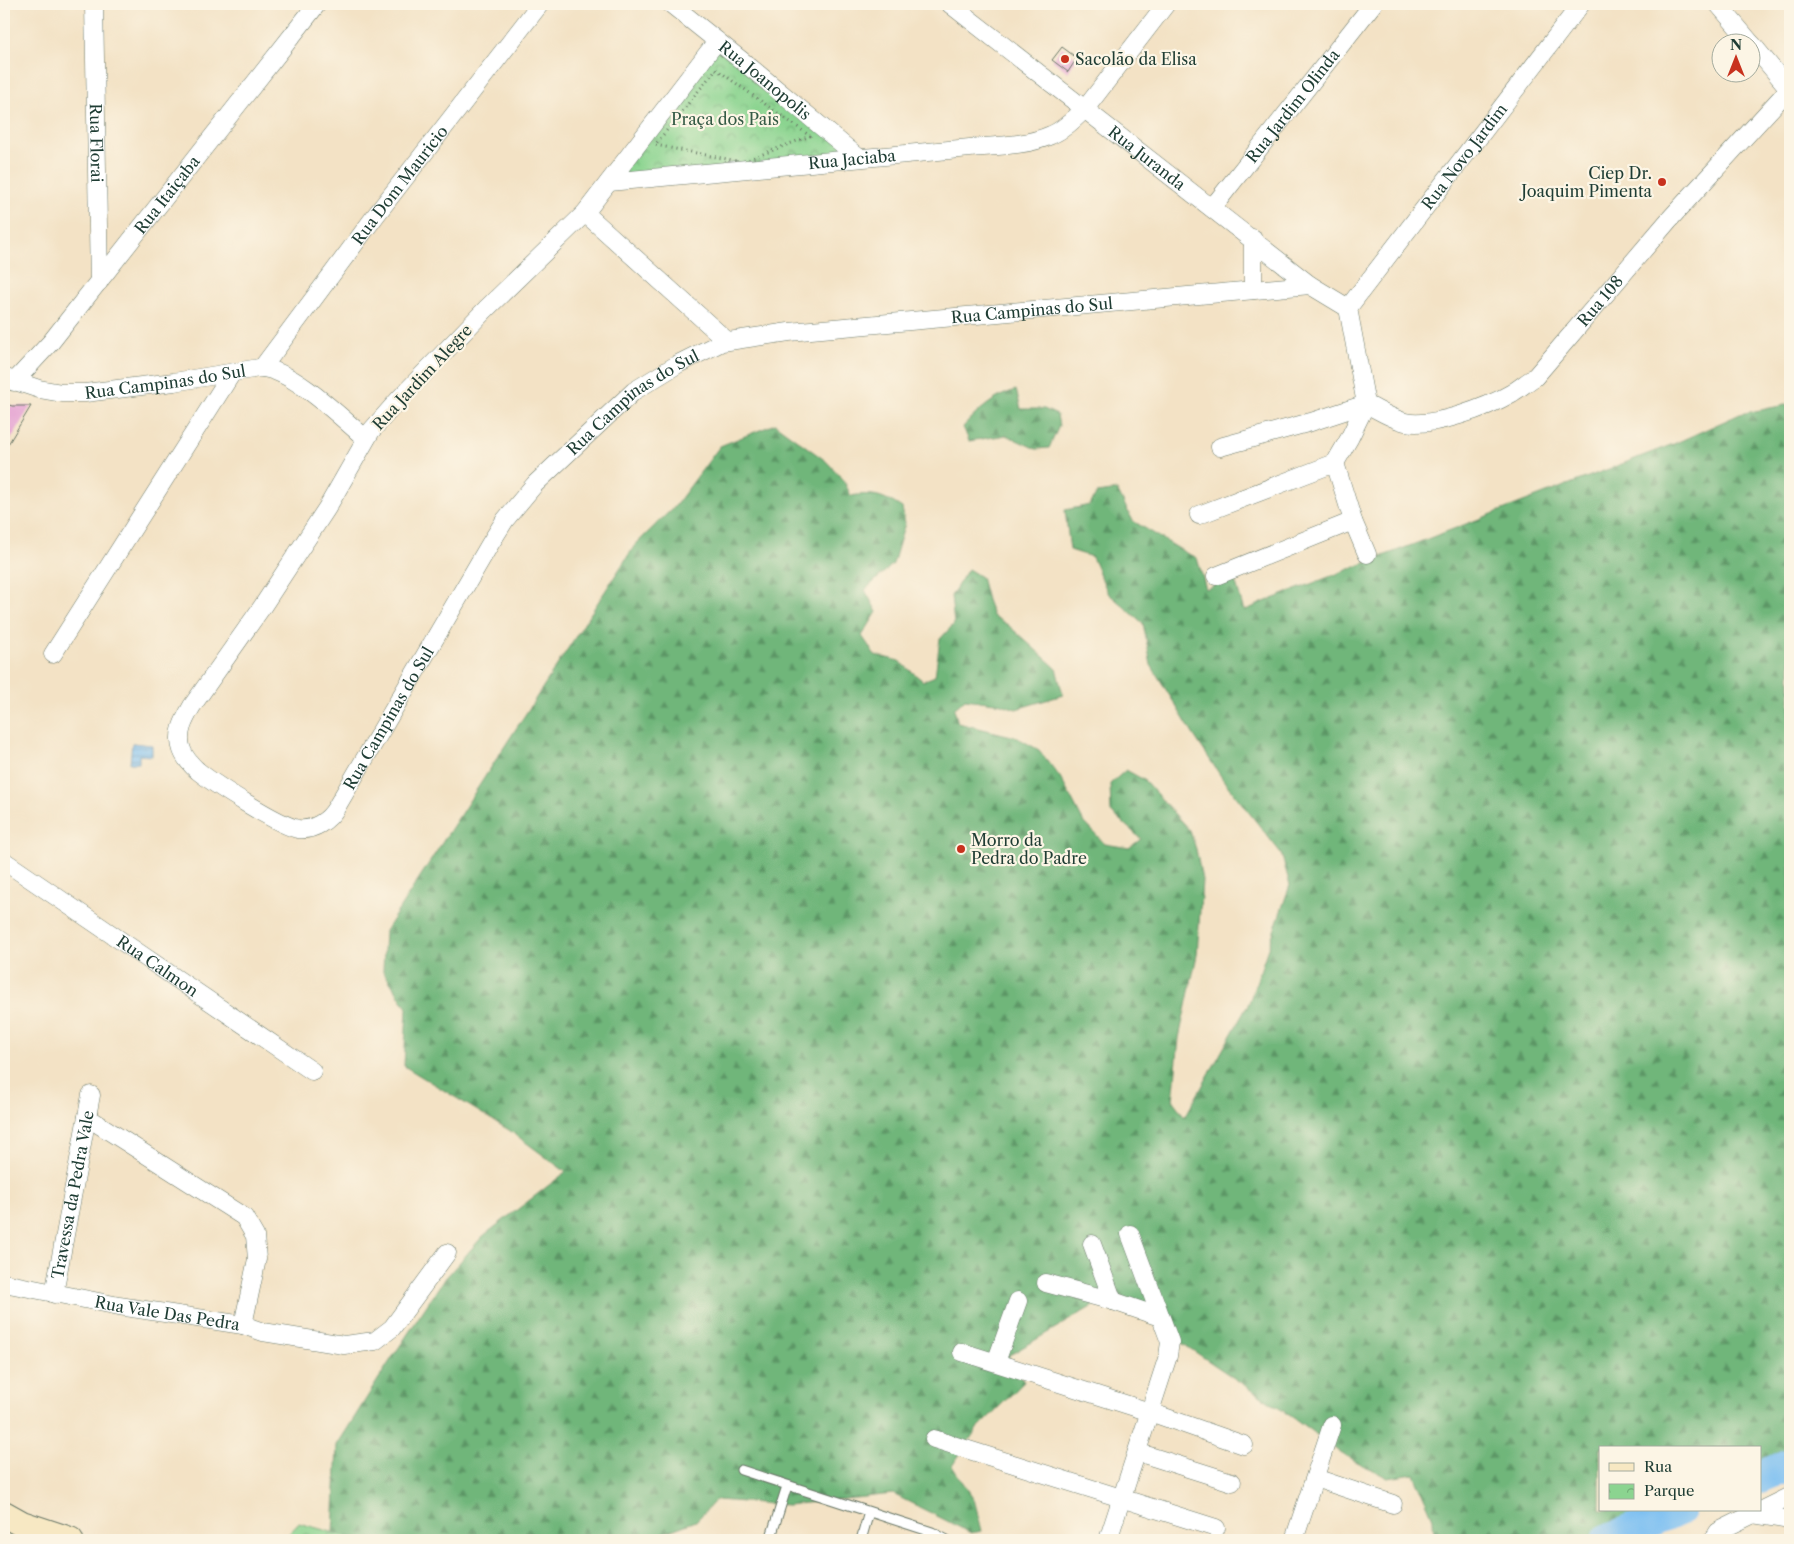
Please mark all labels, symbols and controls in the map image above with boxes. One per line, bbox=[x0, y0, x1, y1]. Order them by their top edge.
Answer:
north arrow bbox=[1712, 32, 1762, 82]
street label: Rua Joanopolis bbox=[715, 36, 815, 124]
text: N bbox=[1730, 36, 1742, 54]
street label: Rua Jardim Olinda bbox=[1242, 45, 1344, 167]
place label: Sacolão da Elisa bbox=[1075, 49, 1197, 69]
marker: Sacolão da Elisa bbox=[1059, 53, 1071, 65]
street label: Rua Novo Jardim bbox=[1417, 99, 1511, 213]
street label: Rua Florai bbox=[86, 103, 107, 183]
park label: Praça dos Pais bbox=[671, 109, 779, 129]
street label: Rua Dom Mauricio bbox=[347, 121, 452, 249]
street label: Rua Juranda bbox=[1104, 121, 1190, 195]
street label: Rua Jaciaba bbox=[807, 145, 897, 173]
street label: Rua Itaiçaba bbox=[130, 151, 204, 238]
place label: Ciep Dr. Joaquim Pimenta bbox=[1518, 163, 1653, 201]
marker: Ciep Dr. Joaquim Pimenta bbox=[1656, 176, 1668, 188]
street label: Rua 108 bbox=[1573, 271, 1627, 330]
street label: Rua Campinas do Sul bbox=[950, 293, 1114, 327]
street label: Rua Jardim Alegre bbox=[368, 320, 476, 434]
street label: Rua Campinas do Sul bbox=[562, 345, 702, 459]
street label: Rua Campinas do Sul bbox=[83, 360, 247, 403]
street label: Rua Campinas do Sul bbox=[339, 643, 438, 793]
place label: Morro da Pedra do Padre bbox=[971, 830, 1087, 868]
marker: Morro da Pedra do Padre bbox=[955, 843, 967, 855]
street label: Rua Calmon bbox=[113, 931, 202, 1001]
street label: Travessa da Pedra Vale bbox=[47, 1109, 98, 1281]
street label: Rua Vale Das Pedra bbox=[93, 1291, 242, 1334]
legend bbox=[1599, 1446, 1762, 1512]
text: Rua bbox=[1644, 1457, 1672, 1476]
text: Parque bbox=[1644, 1481, 1694, 1500]

